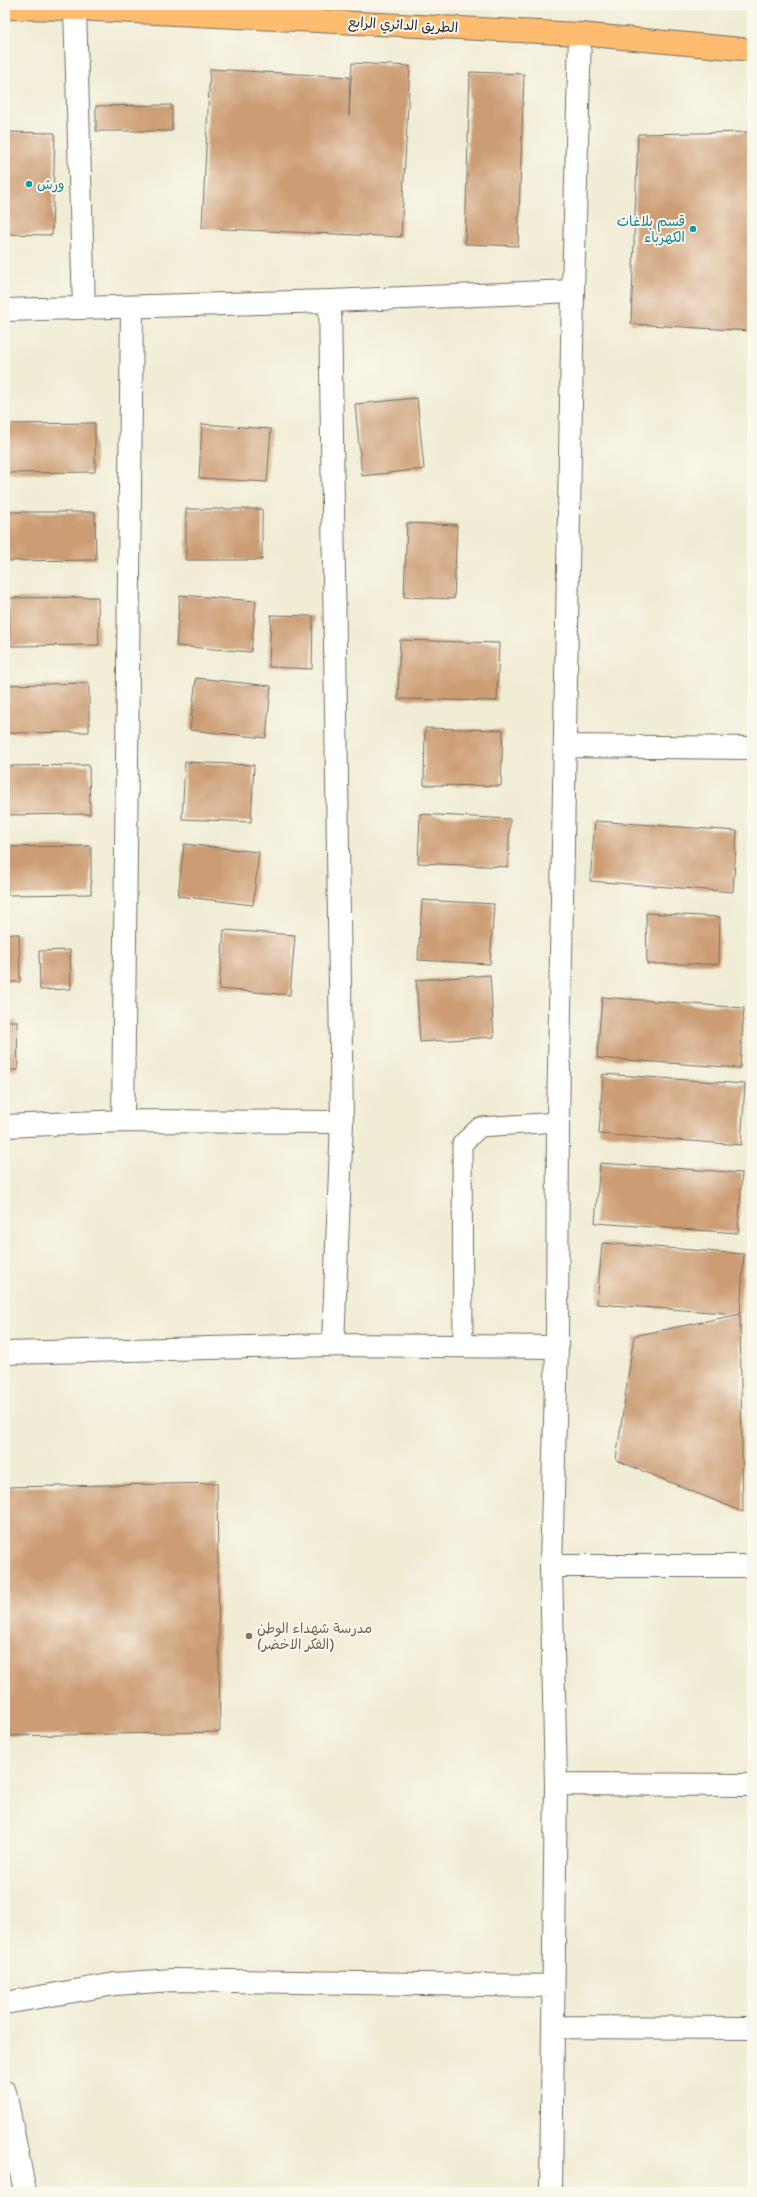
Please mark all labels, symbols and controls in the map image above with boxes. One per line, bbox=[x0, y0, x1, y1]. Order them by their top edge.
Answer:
street label: الطريق الدائري الرابع bbox=[347, 14, 459, 38]
place label: ورش bbox=[37, 176, 65, 193]
marker: ورش bbox=[24, 179, 34, 189]
place label: قسم بلاغات الكهرباء bbox=[617, 213, 685, 246]
marker: قسم بلاغات الكهرباء bbox=[688, 224, 698, 234]
place label: مدرسة شهداء الوطن (الفكر الاخضر) bbox=[257, 1620, 372, 1653]
marker: مدرسة شهداء الوطن (الفكر الاخضر) bbox=[244, 1631, 254, 1641]

